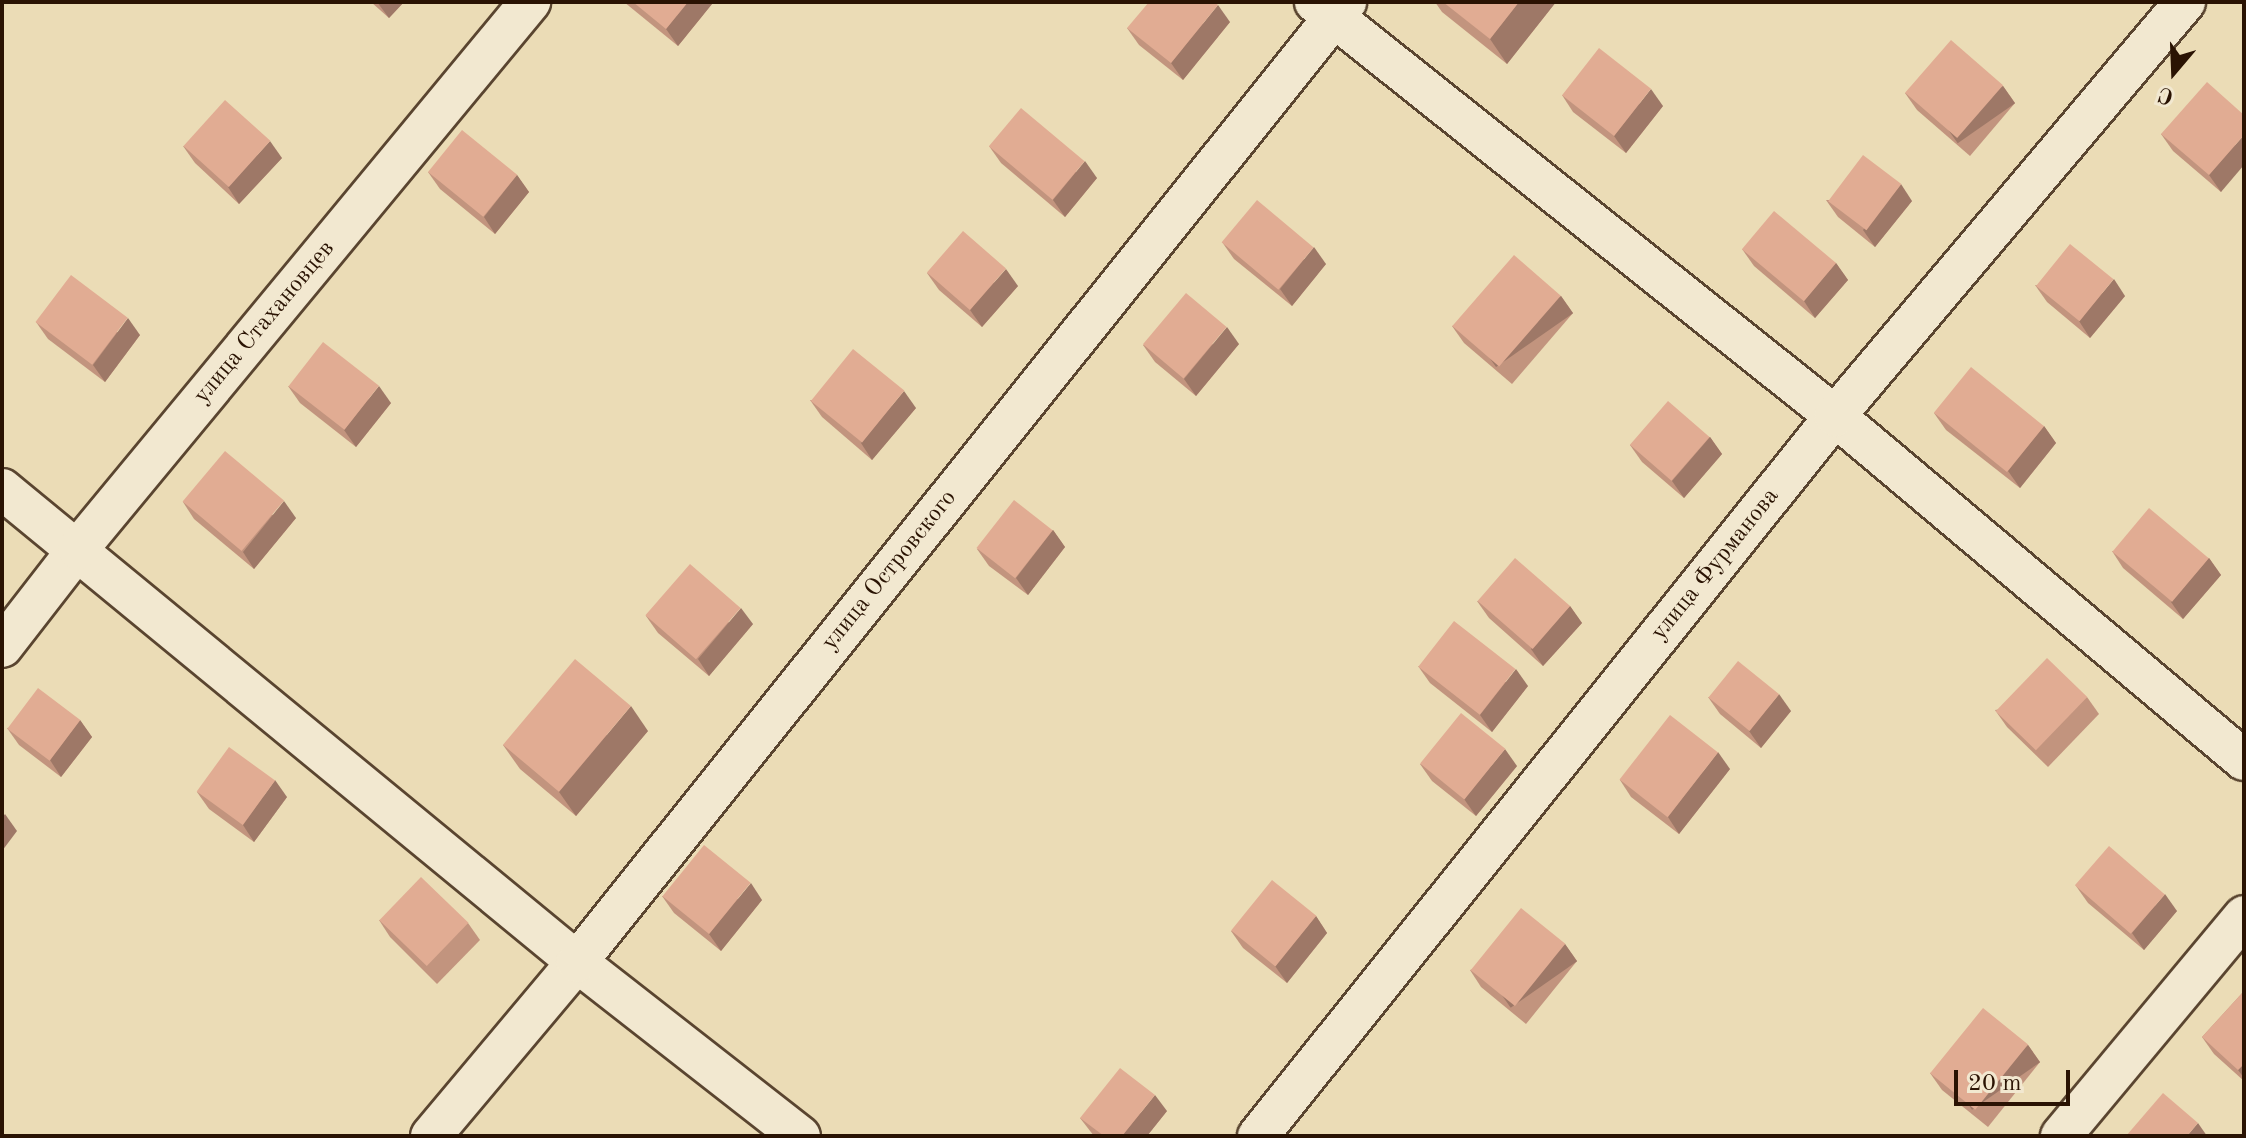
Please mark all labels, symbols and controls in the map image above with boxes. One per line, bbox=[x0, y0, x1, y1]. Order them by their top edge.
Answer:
north arrow bbox=[2134, 32, 2214, 112]
text: С bbox=[2156, 82, 2177, 107]
street label: улица Стахановцев bbox=[188, 236, 342, 410]
street label: улица Фурманова bbox=[1646, 483, 1786, 647]
street label: улица Островского bbox=[816, 485, 964, 657]
scale bar bbox=[1958, 1054, 2074, 1104]
text: 20 m bbox=[1968, 1072, 2022, 1096]

